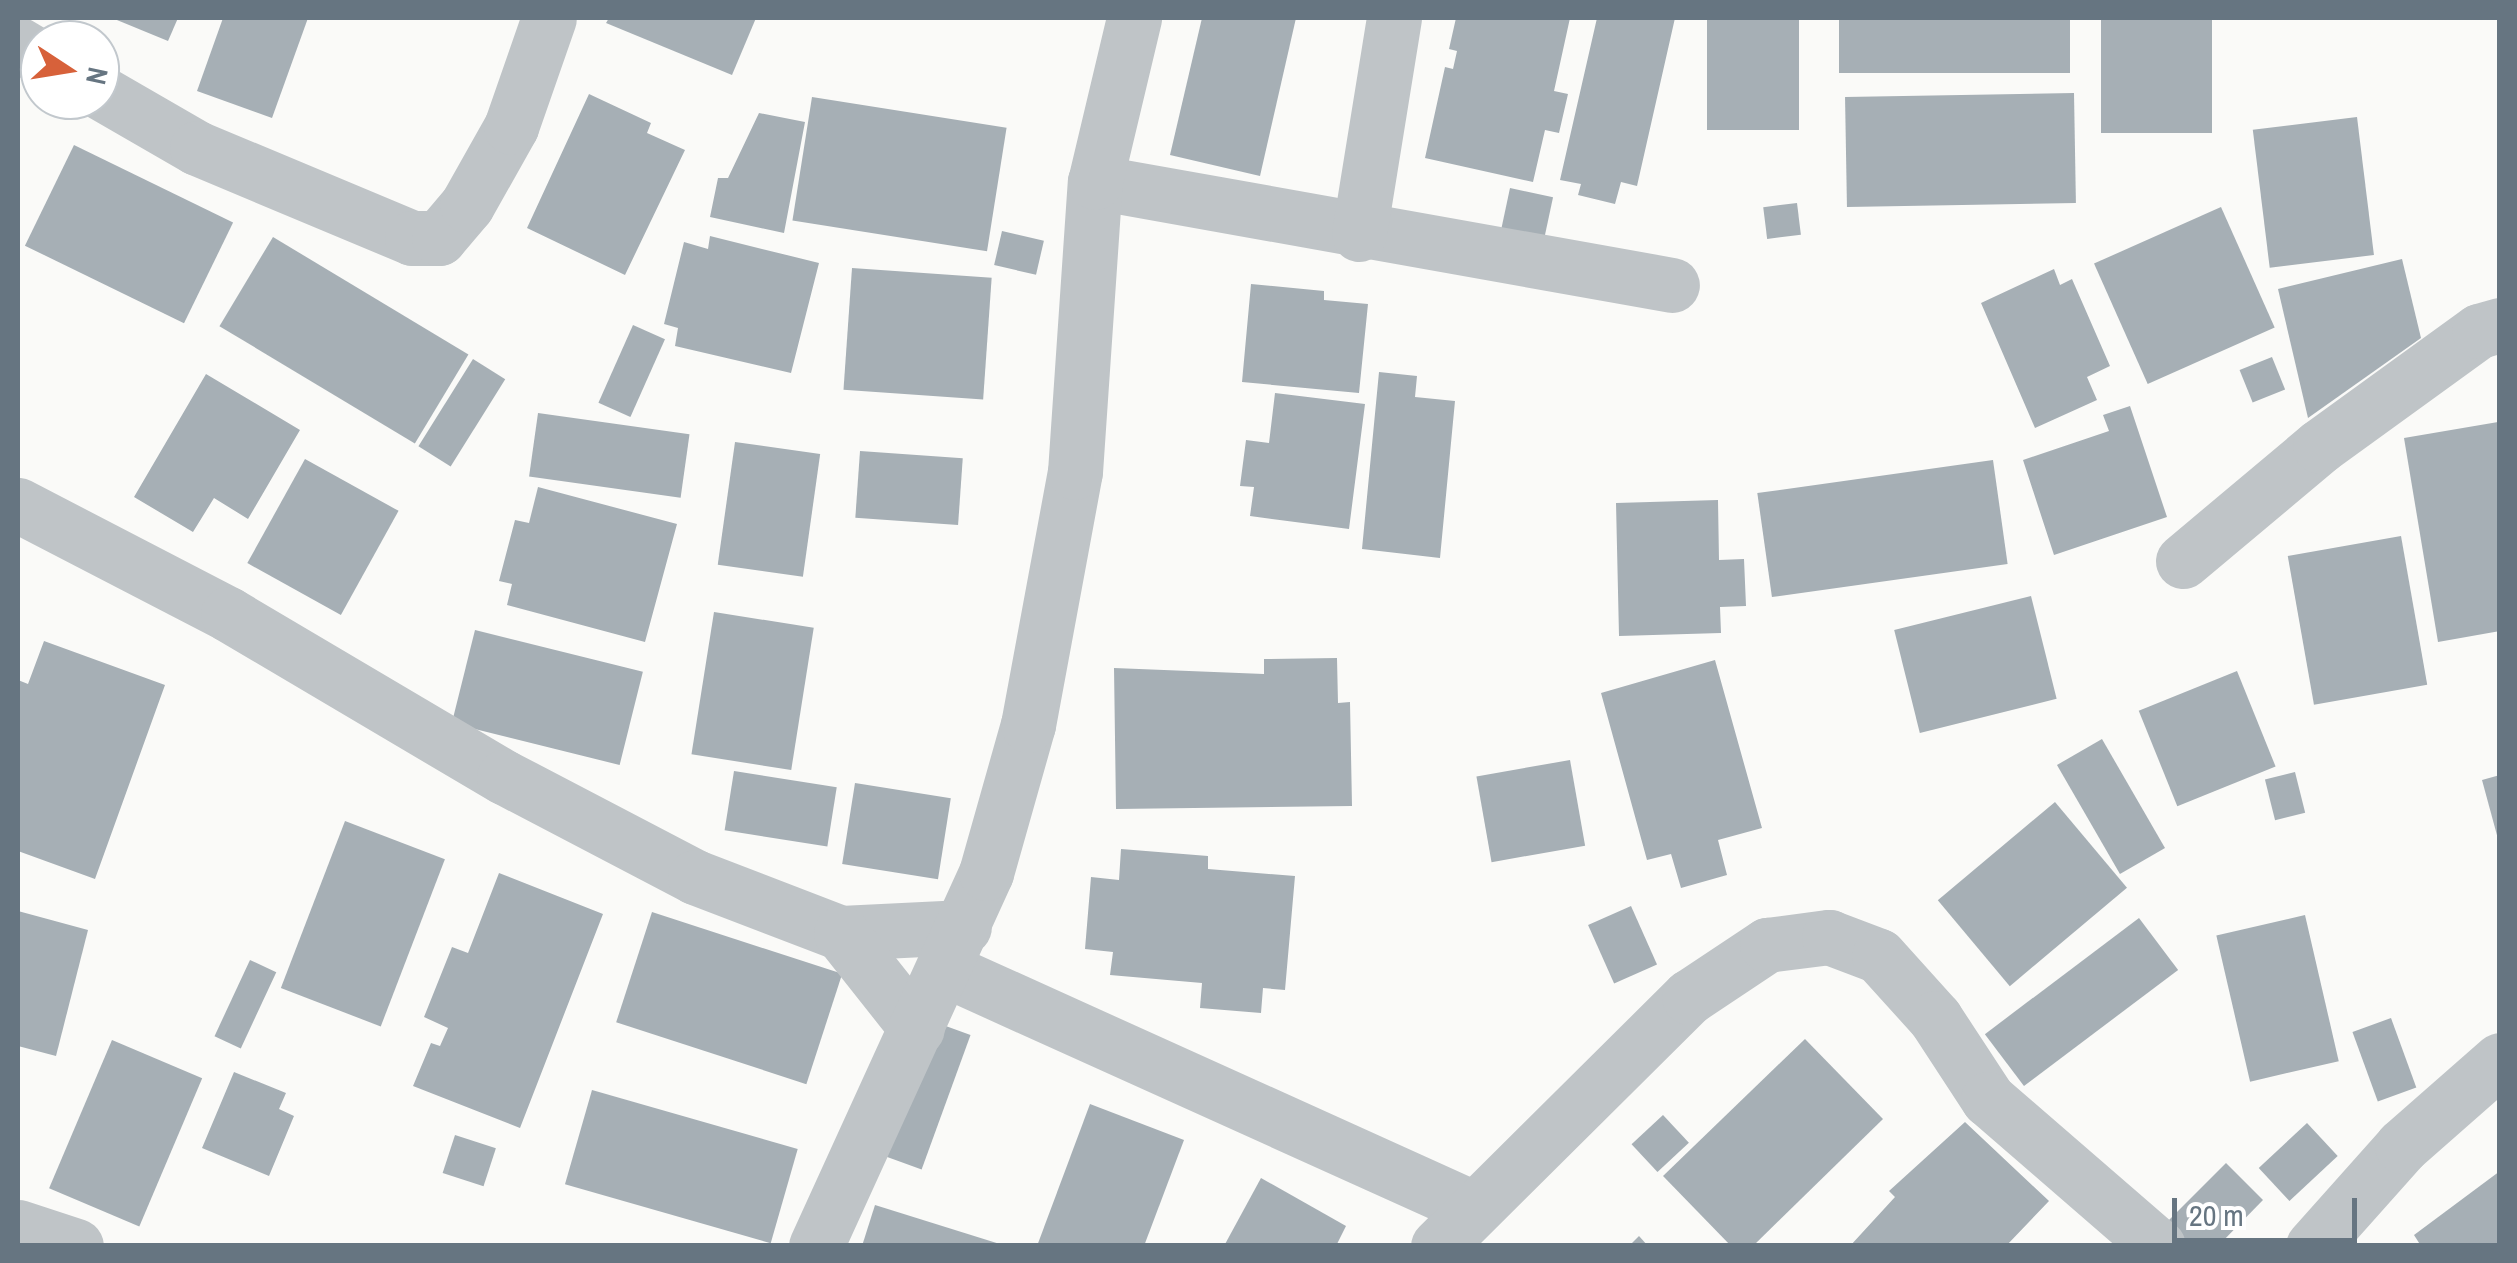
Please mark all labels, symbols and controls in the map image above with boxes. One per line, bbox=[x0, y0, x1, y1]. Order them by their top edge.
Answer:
north arrow bbox=[20, 20, 120, 120]
text: N bbox=[77, 64, 118, 88]
scale bar bbox=[2177, 1178, 2362, 1240]
text: 20 m bbox=[2189, 1195, 2244, 1235]

